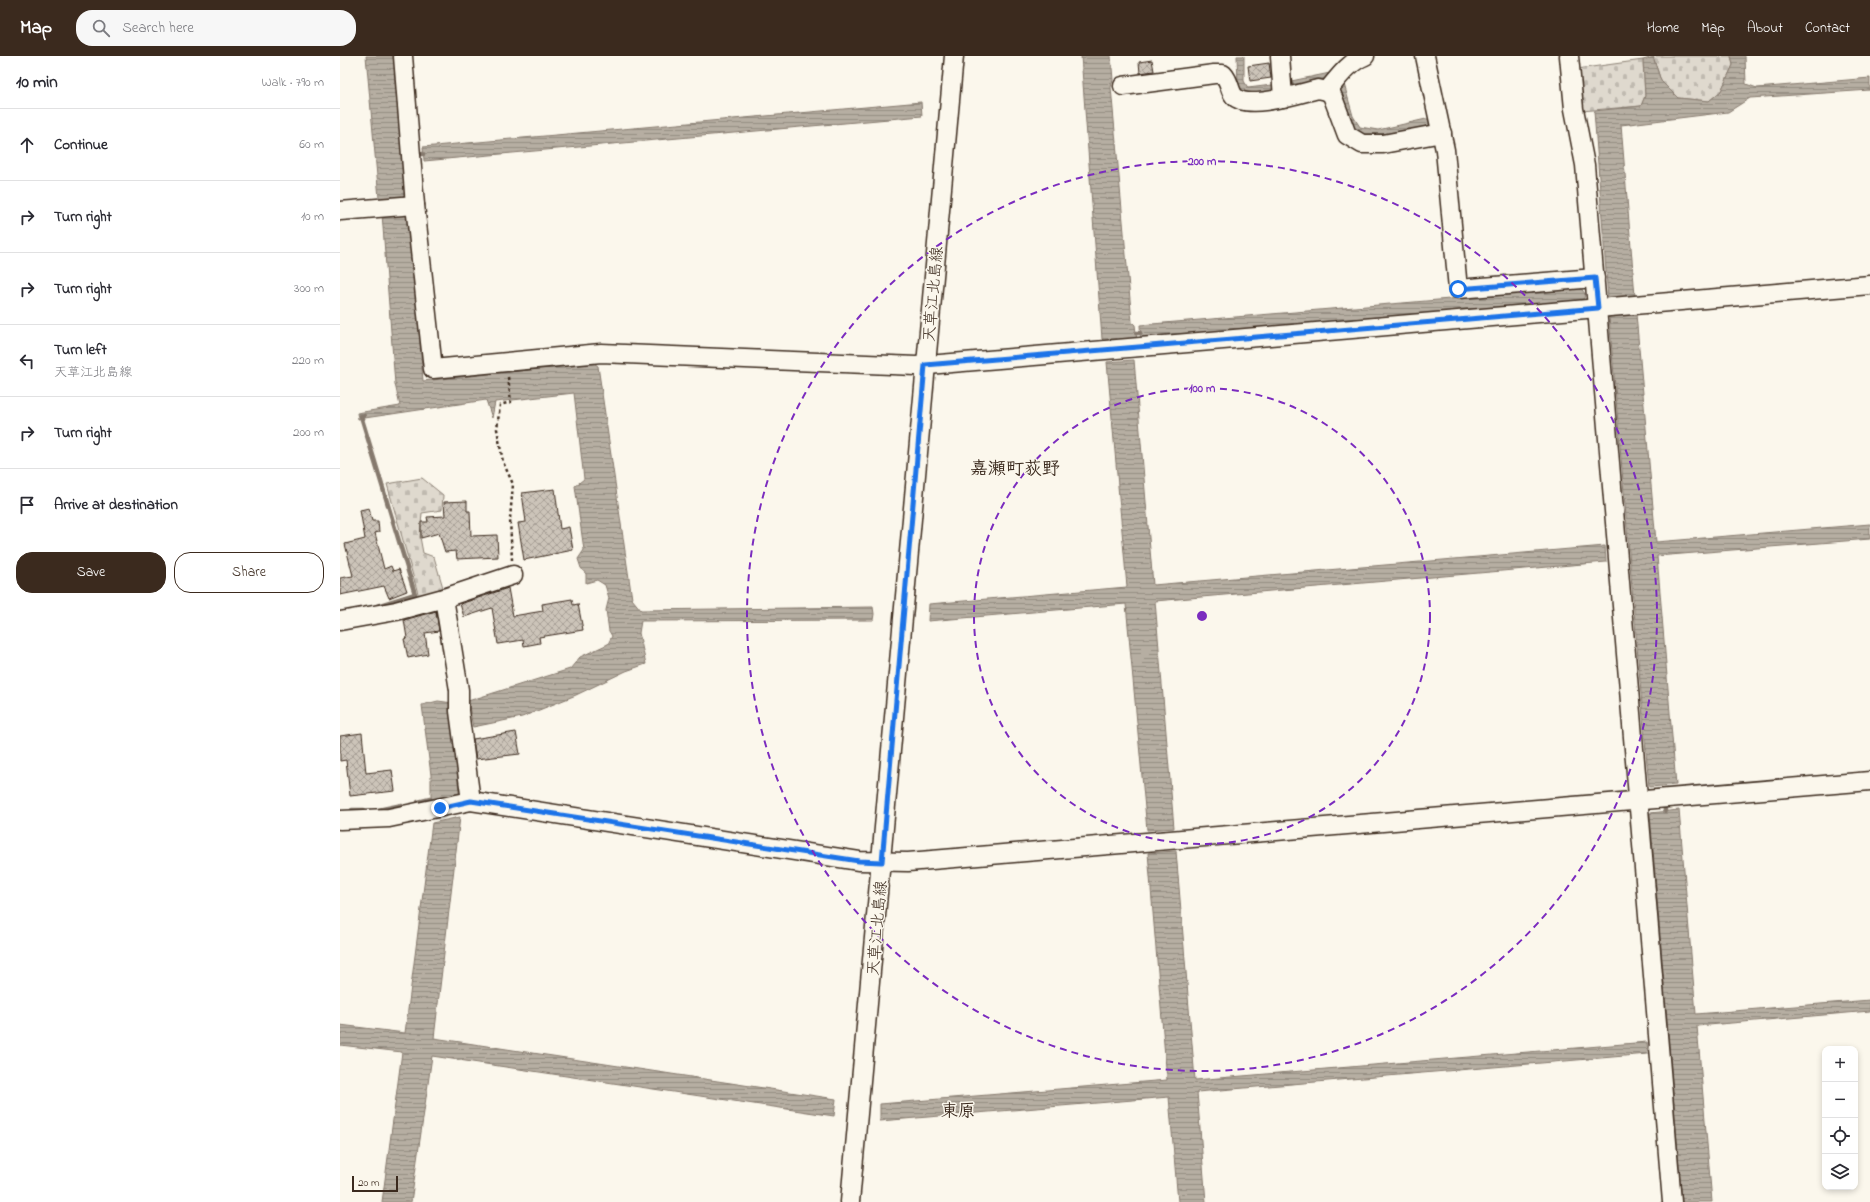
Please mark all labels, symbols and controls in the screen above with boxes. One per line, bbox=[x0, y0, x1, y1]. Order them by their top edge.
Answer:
search box bbox=[76, 10, 356, 46]
text: Map bbox=[20, 15, 52, 42]
icon: search bbox=[90, 17, 112, 39]
text: Search here bbox=[122, 17, 194, 39]
text: Home bbox=[1647, 18, 1679, 39]
text: Map bbox=[1701, 18, 1725, 39]
text: About bbox=[1747, 18, 1783, 39]
text: Contact bbox=[1805, 18, 1850, 39]
text: 10 min bbox=[16, 70, 58, 95]
text: Walk · 790 m bbox=[262, 73, 324, 92]
icon: ahead bbox=[16, 134, 38, 156]
text: Continue bbox=[54, 134, 108, 156]
text: 60 m bbox=[299, 135, 324, 154]
text: 200 m bbox=[1187, 153, 1217, 171]
icon: right bbox=[16, 206, 38, 228]
text: Turn right bbox=[54, 206, 112, 228]
text: 10 m bbox=[301, 207, 324, 226]
street label: 天草江北島線 bbox=[918, 245, 950, 343]
icon: right bbox=[16, 278, 38, 300]
text: Turn right bbox=[54, 278, 112, 300]
text: 300 m bbox=[294, 279, 324, 298]
route start bbox=[1449, 280, 1467, 298]
text: Turn left bbox=[54, 339, 107, 361]
icon: left bbox=[16, 350, 38, 372]
text: 220 m bbox=[292, 351, 324, 370]
text: 天草江北島線 bbox=[54, 363, 132, 382]
text: 100 m bbox=[1189, 380, 1216, 398]
icon: right bbox=[16, 422, 38, 444]
text: Turn right bbox=[54, 422, 112, 444]
text: 200 m bbox=[293, 423, 324, 442]
district label: 嘉瀬町荻野 bbox=[970, 457, 1060, 483]
icon: arrive bbox=[16, 494, 38, 516]
text: Arrive at destination bbox=[54, 494, 178, 516]
button: Save bbox=[16, 552, 166, 593]
button: Share bbox=[174, 552, 324, 593]
centre of rings bbox=[1195, 609, 1209, 623]
route end bbox=[431, 799, 449, 817]
street label: 天草江北島線 bbox=[862, 879, 894, 977]
map controls bbox=[1822, 1046, 1858, 1190]
button: + bbox=[1822, 1046, 1858, 1082]
button: − bbox=[1822, 1082, 1858, 1118]
district label: 東原 bbox=[941, 1099, 975, 1124]
button: locate bbox=[1822, 1118, 1858, 1154]
button: layers bbox=[1822, 1154, 1858, 1190]
scale bar bbox=[352, 1174, 398, 1193]
text: 20 m bbox=[358, 1175, 380, 1191]

